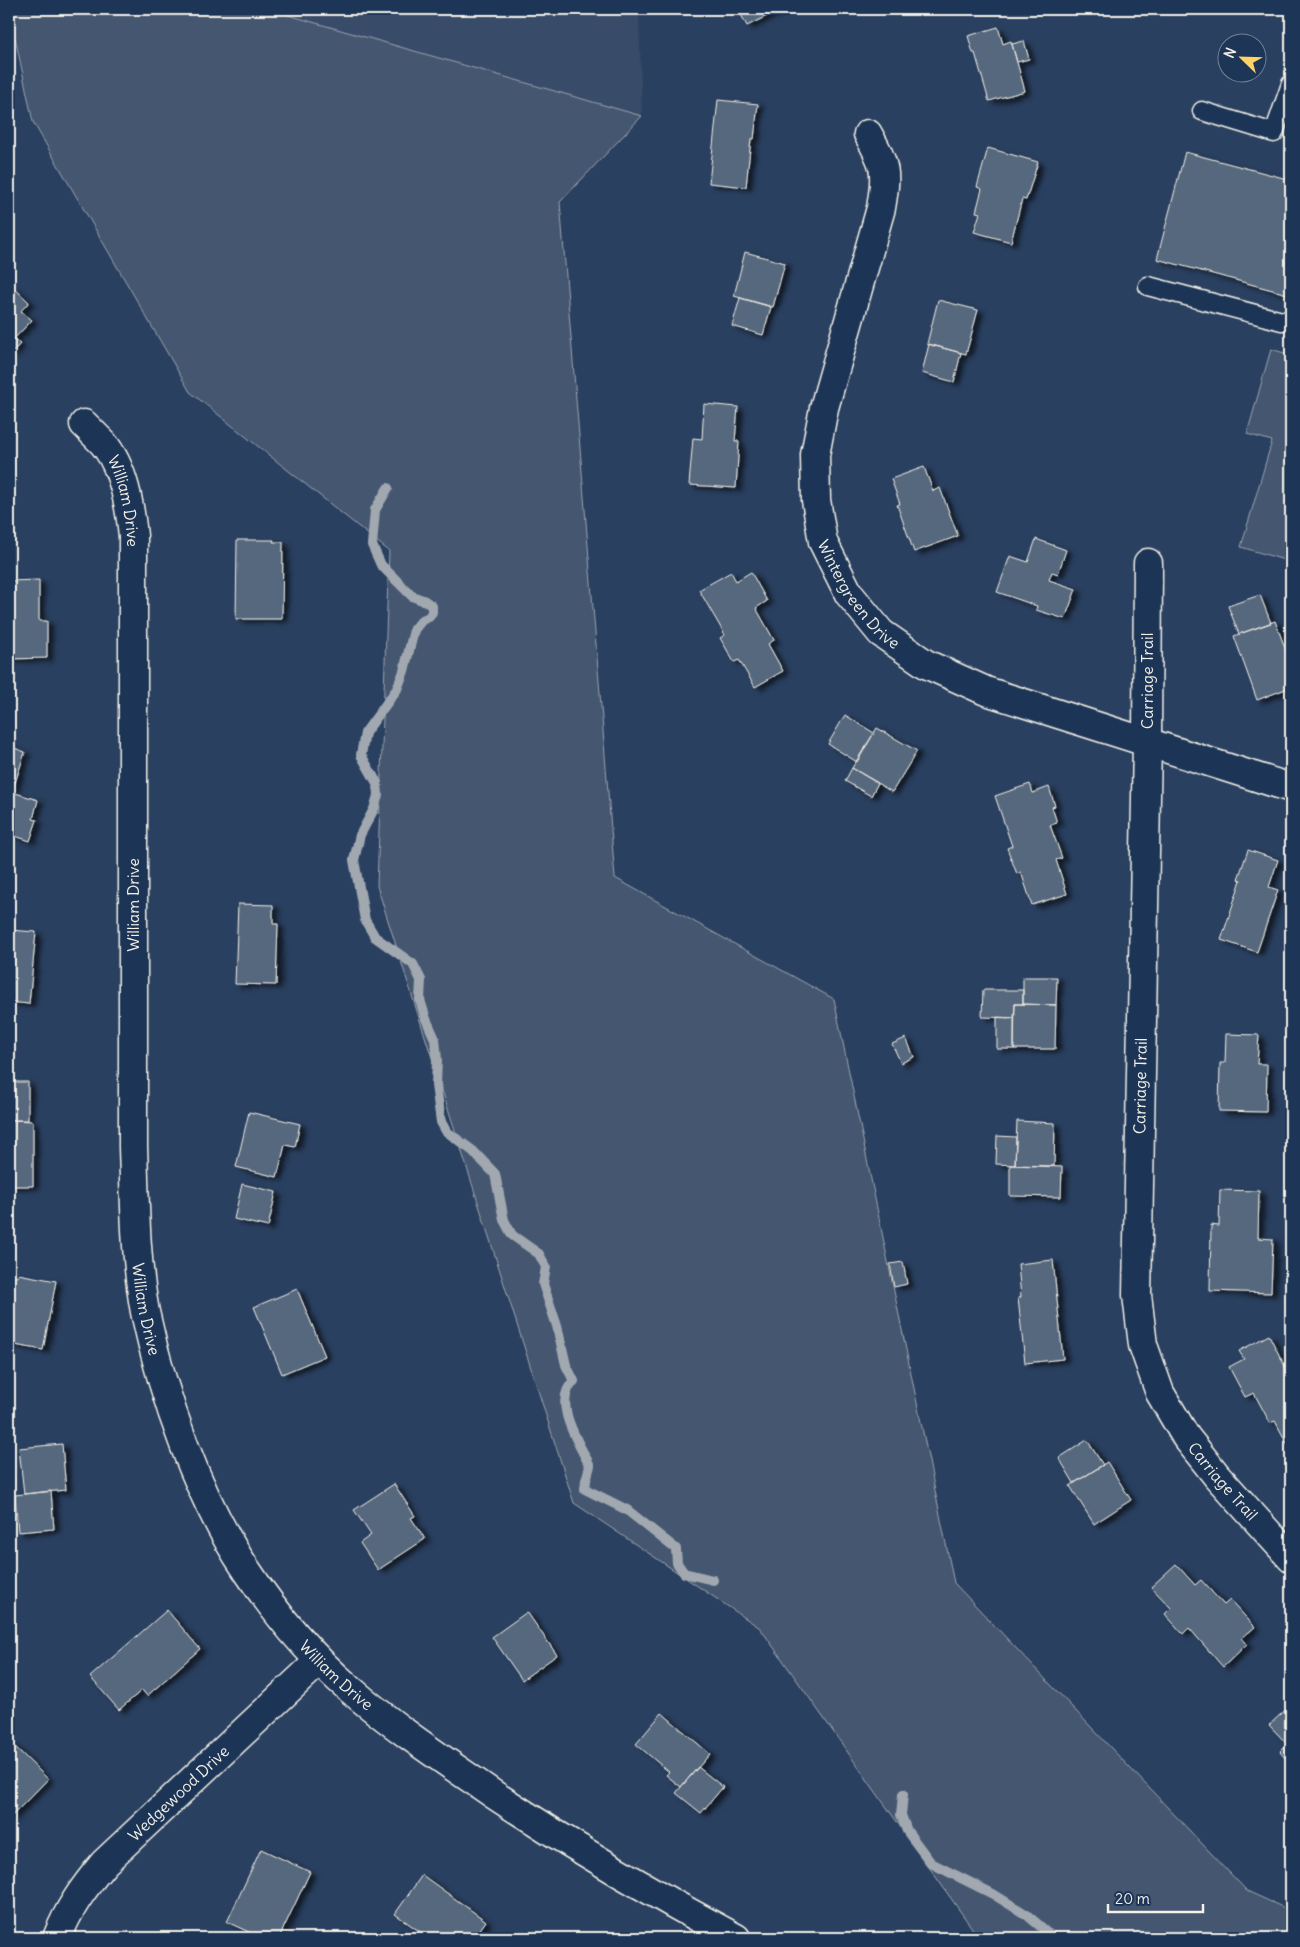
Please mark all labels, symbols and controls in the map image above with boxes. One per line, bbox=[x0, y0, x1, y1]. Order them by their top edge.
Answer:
north arrow bbox=[1218, 32, 1268, 82]
text: N bbox=[1220, 45, 1240, 61]
street label: William Drive bbox=[104, 452, 143, 547]
street label: Wintergreen Drive bbox=[813, 536, 904, 653]
street label: Carriage Trail bbox=[1137, 633, 1157, 729]
street label: William Drive bbox=[123, 858, 143, 952]
street label: Carriage Trail bbox=[1129, 1038, 1151, 1134]
street label: William Drive bbox=[128, 1262, 165, 1357]
street label: Carriage Trail bbox=[1184, 1438, 1262, 1524]
street label: William Drive bbox=[295, 1636, 377, 1714]
street label: Wedgewood Drive bbox=[124, 1741, 233, 1845]
scale bar bbox=[1108, 1882, 1202, 1914]
text: 20 m bbox=[1115, 1889, 1150, 1908]

